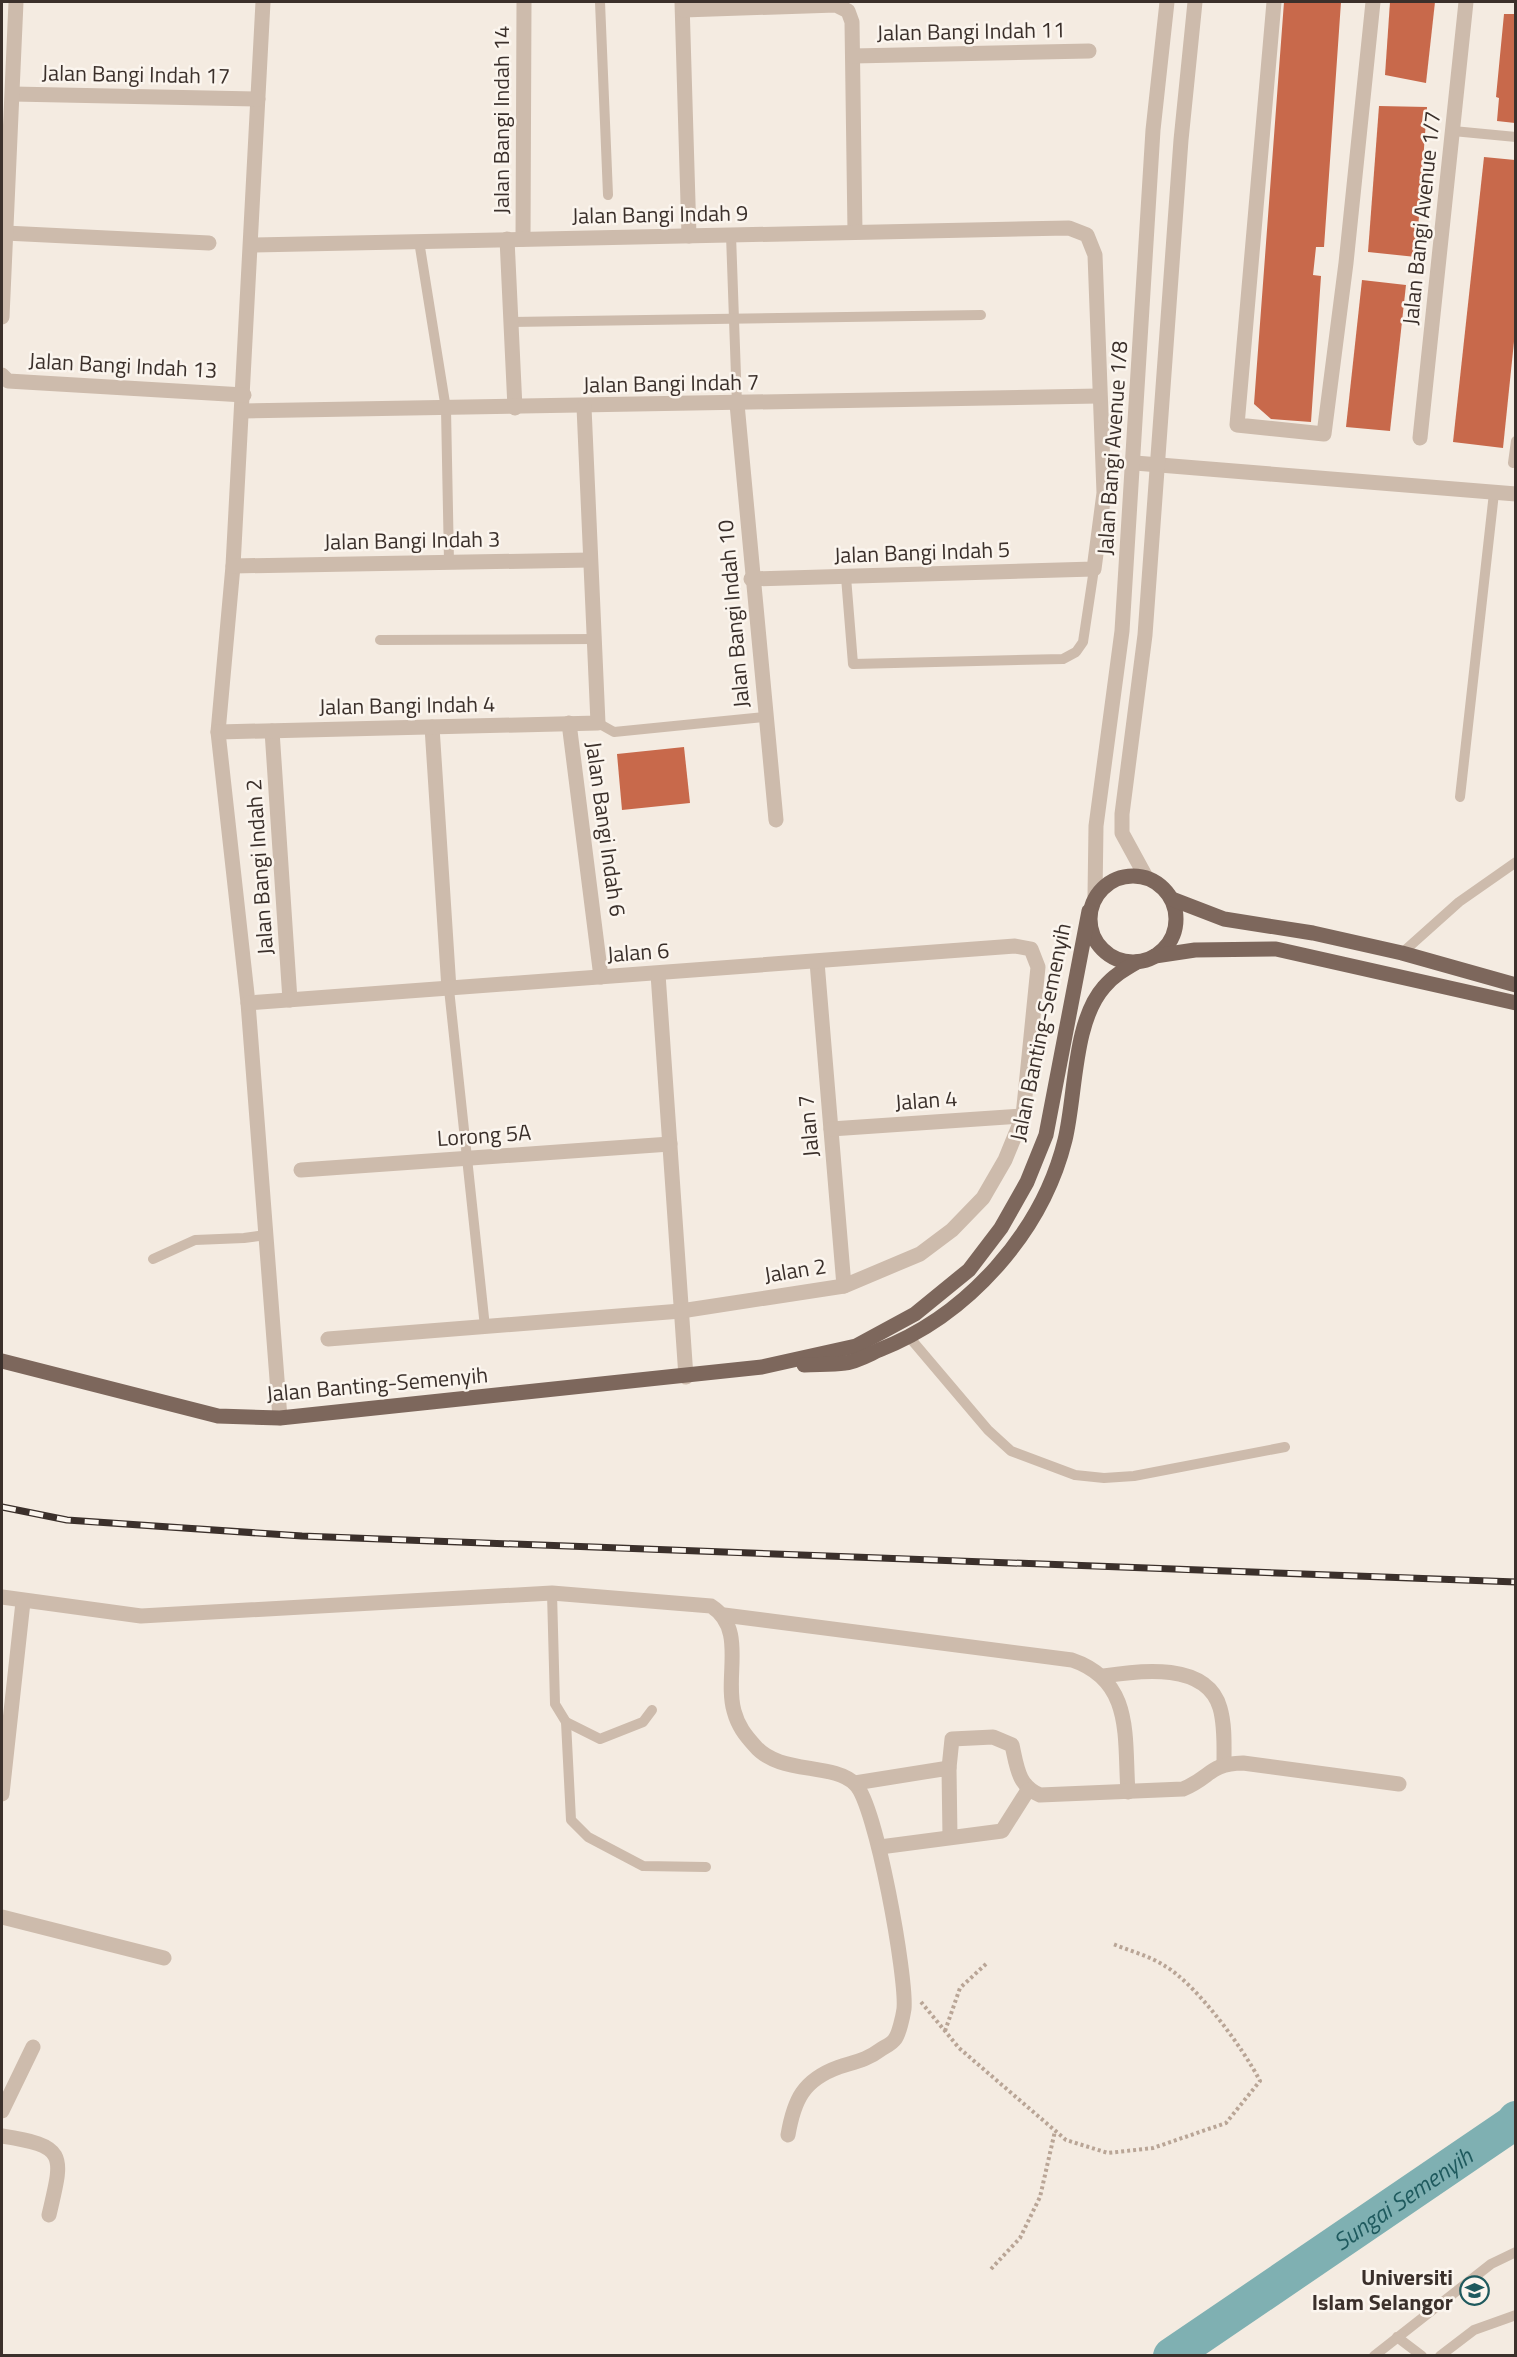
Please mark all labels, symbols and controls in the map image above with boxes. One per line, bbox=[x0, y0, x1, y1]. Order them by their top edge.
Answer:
street label: Jalan Bangi Indah 11 bbox=[876, 12, 1066, 50]
street label: Jalan Bangi Indah 14 bbox=[484, 26, 518, 214]
street label: Jalan Bangi Indah 17 bbox=[41, 55, 231, 93]
street label: Jalan Bangi Avenue 1/7 bbox=[1393, 109, 1449, 327]
street label: Jalan Bangi Indah 9 bbox=[572, 195, 748, 233]
street label: Jalan Bangi Avenue 1/8 bbox=[1088, 340, 1136, 556]
street label: Jalan Bangi Indah 13 bbox=[28, 343, 218, 387]
street label: Jalan Bangi Indah 7 bbox=[583, 364, 759, 402]
street label: Jalan Bangi Indah 10 bbox=[708, 519, 758, 709]
street label: Jalan Bangi Indah 3 bbox=[324, 521, 500, 559]
street label: Jalan Bangi Indah 5 bbox=[833, 532, 1011, 572]
street label: Jalan Bangi Indah 4 bbox=[319, 686, 495, 724]
street label: Jalan Bangi Indah 6 bbox=[577, 739, 635, 919]
street label: Jalan Bangi Indah 2 bbox=[236, 778, 282, 956]
street label: Jalan Banting-Semenyih bbox=[1000, 920, 1080, 1144]
street label: Jalan 6 bbox=[606, 933, 670, 971]
street label: Jalan 4 bbox=[894, 1081, 958, 1119]
street label: Jalan 7 bbox=[788, 1093, 828, 1159]
street label: Lorong 5A bbox=[436, 1115, 532, 1155]
street label: Jalan 2 bbox=[761, 1248, 829, 1292]
street label: Jalan Banting-Semenyih bbox=[265, 1357, 489, 1411]
water label: Sungai Semenyih bbox=[1326, 2138, 1480, 2259]
place label: Universiti Islam Selangor bbox=[1312, 2260, 1453, 2319]
school or university icon: Universiti Islam Selangor bbox=[1458, 2274, 1490, 2306]

